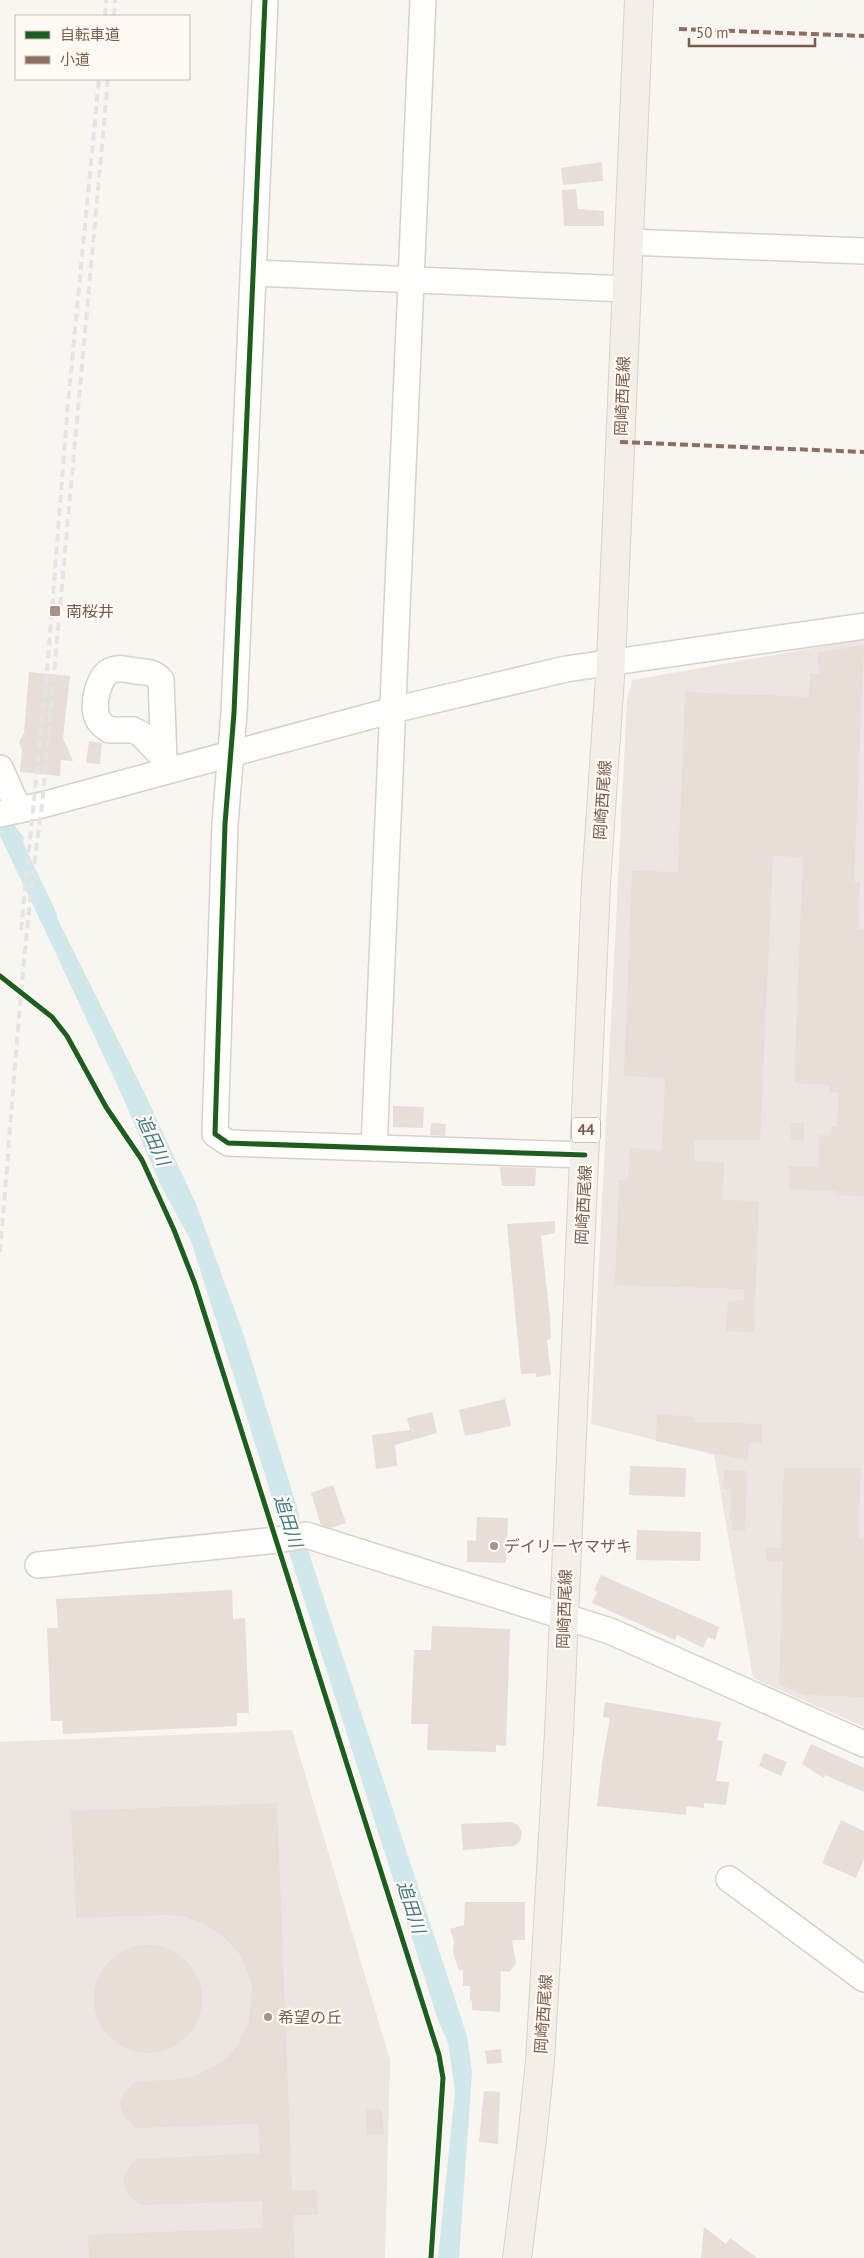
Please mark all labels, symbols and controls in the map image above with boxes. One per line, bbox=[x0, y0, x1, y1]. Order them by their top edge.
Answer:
legend bbox=[15, 15, 190, 80]
scale bar bbox=[689, 15, 815, 47]
text: 50 m bbox=[696, 23, 729, 42]
text: 自転車道 bbox=[60, 25, 120, 44]
text: 小道 bbox=[60, 50, 90, 69]
street label: 岡崎西尾線 bbox=[611, 356, 633, 436]
place label: 南桜井 bbox=[66, 601, 114, 621]
marker: 南桜井 bbox=[48, 604, 62, 618]
street label: 岡崎西尾線 bbox=[589, 759, 615, 841]
water label: 追田川 bbox=[132, 1110, 176, 1171]
road number: 44 bbox=[572, 1118, 600, 1142]
street label: 岡崎西尾線 bbox=[571, 1165, 595, 1245]
water label: 追田川 bbox=[269, 1492, 308, 1552]
place label: デイリーヤマザキ bbox=[504, 1536, 632, 1556]
marker: デイリーヤマザキ bbox=[488, 1540, 500, 1552]
street label: 岡崎西尾線 bbox=[553, 1569, 575, 1649]
water label: 追田川 bbox=[392, 1878, 431, 1938]
street label: 岡崎西尾線 bbox=[530, 1973, 556, 2055]
place label: 希望の丘 bbox=[278, 2007, 342, 2027]
marker: 希望の丘 bbox=[262, 2011, 274, 2023]

